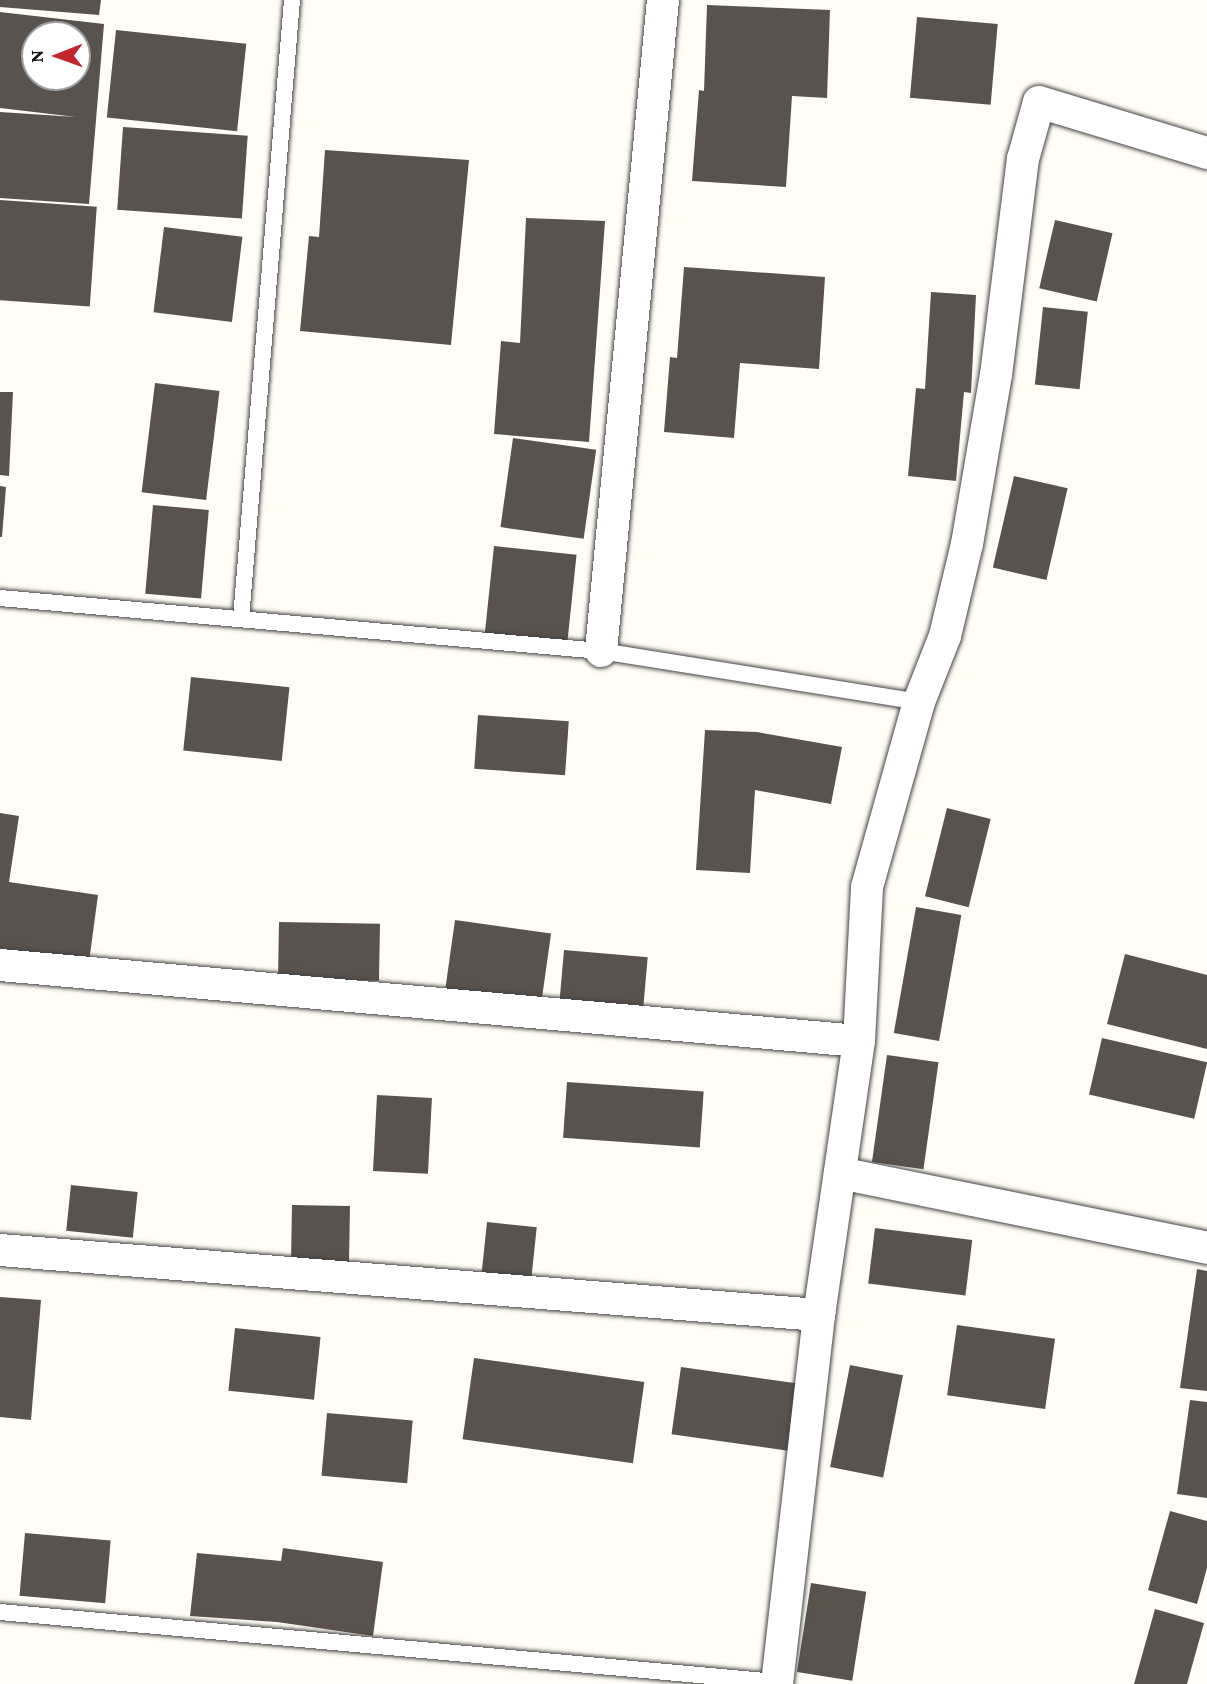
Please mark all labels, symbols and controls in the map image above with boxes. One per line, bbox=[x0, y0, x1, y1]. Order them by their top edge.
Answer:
north arrow bbox=[21, 21, 91, 91]
text: N bbox=[26, 50, 47, 63]

